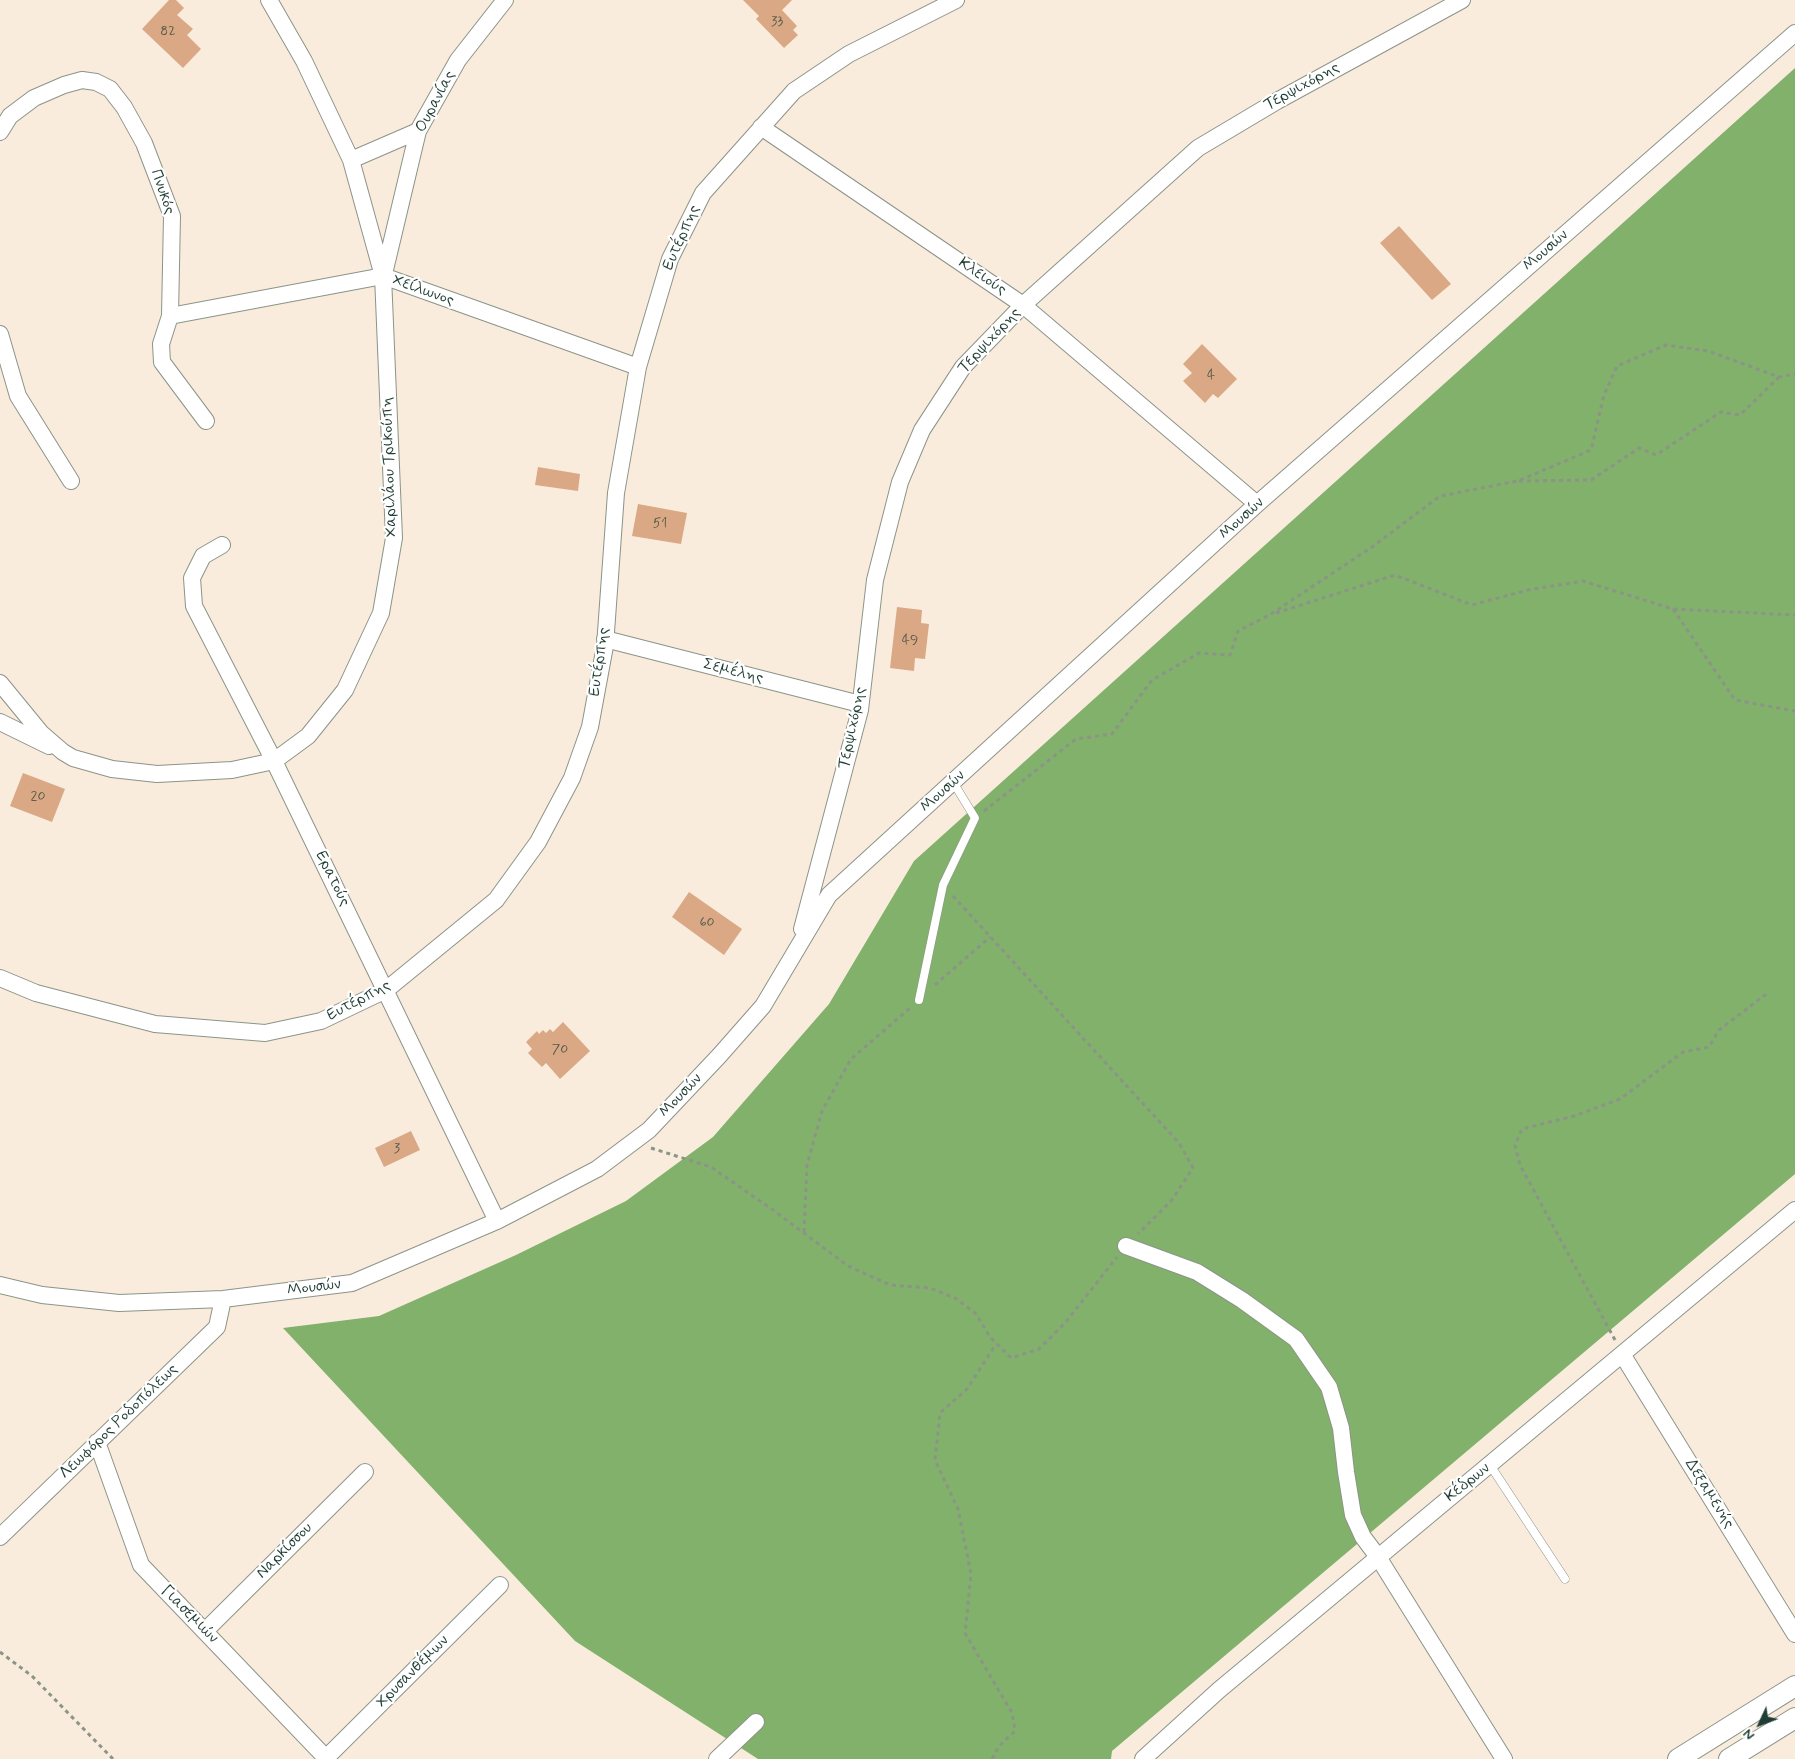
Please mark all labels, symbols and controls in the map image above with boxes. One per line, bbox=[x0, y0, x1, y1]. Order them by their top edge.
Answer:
house number: 33 bbox=[771, 14, 783, 30]
house number: 82 bbox=[160, 24, 176, 40]
street label: Τερψιχόρης bbox=[1261, 58, 1343, 116]
street label: Ουρανίας bbox=[412, 68, 460, 136]
street label: Πνυκός bbox=[145, 167, 179, 217]
street label: Ευτέρπης bbox=[659, 202, 705, 274]
street label: Μουσών bbox=[1519, 226, 1573, 276]
street label: Κλειούς bbox=[954, 254, 1010, 300]
street label: Χείλωνος bbox=[390, 271, 456, 311]
street label: Τερψιχόρης bbox=[955, 304, 1025, 378]
house number: 4 bbox=[1207, 368, 1215, 384]
street label: Χαριλάου Τρικούπη bbox=[378, 397, 402, 537]
street label: Μουσών bbox=[1215, 494, 1269, 544]
house number: 51 bbox=[653, 516, 667, 532]
street label: Ευτέρπης bbox=[586, 626, 614, 698]
house number: 49 bbox=[902, 633, 918, 649]
street label: Σεμέλης bbox=[701, 655, 765, 689]
street label: Τερψιχόρης bbox=[835, 685, 871, 771]
street label: Μουσών bbox=[916, 767, 970, 817]
house number: 20 bbox=[31, 789, 45, 805]
street label: Ερατούς bbox=[310, 848, 354, 910]
house number: 60 bbox=[699, 915, 715, 931]
street label: Ευτέρπης bbox=[324, 976, 394, 1026]
house number: 70 bbox=[552, 1042, 568, 1058]
street label: Μουσών bbox=[655, 1070, 707, 1122]
house number: 3 bbox=[394, 1141, 400, 1157]
street label: Μουσών bbox=[286, 1275, 342, 1301]
street label: Λεωφόρος Ροδοπόλεως bbox=[56, 1360, 182, 1484]
street label: Δεξαμενής bbox=[1680, 1456, 1738, 1532]
street label: Κέδρων bbox=[1442, 1459, 1494, 1507]
street label: Ναρκίσσου bbox=[253, 1519, 317, 1583]
street label: Γιασεμιών bbox=[156, 1582, 222, 1648]
street label: Χρυσανθέμων bbox=[373, 1632, 453, 1712]
north arrow bbox=[1735, 1699, 1785, 1749]
text: N bbox=[1739, 1725, 1759, 1744]

